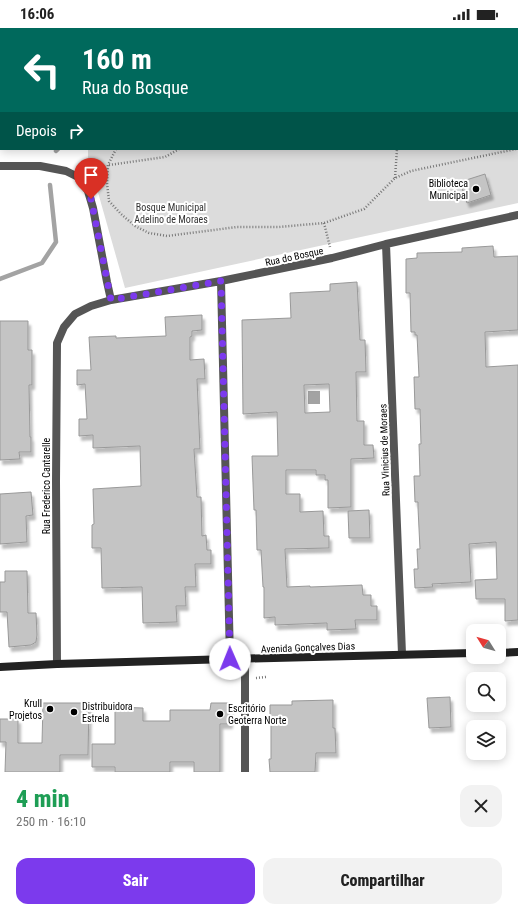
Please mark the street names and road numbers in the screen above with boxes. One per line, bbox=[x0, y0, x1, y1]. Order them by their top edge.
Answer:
street label: Rua do Bosque bbox=[264, 245, 324, 268]
street label: Rua Vinicius de Moraes bbox=[377, 403, 392, 496]
street label: Rua Frederico Cantarelle bbox=[41, 437, 52, 534]
street label: Avenida Gonçalves Dias bbox=[261, 640, 356, 655]

